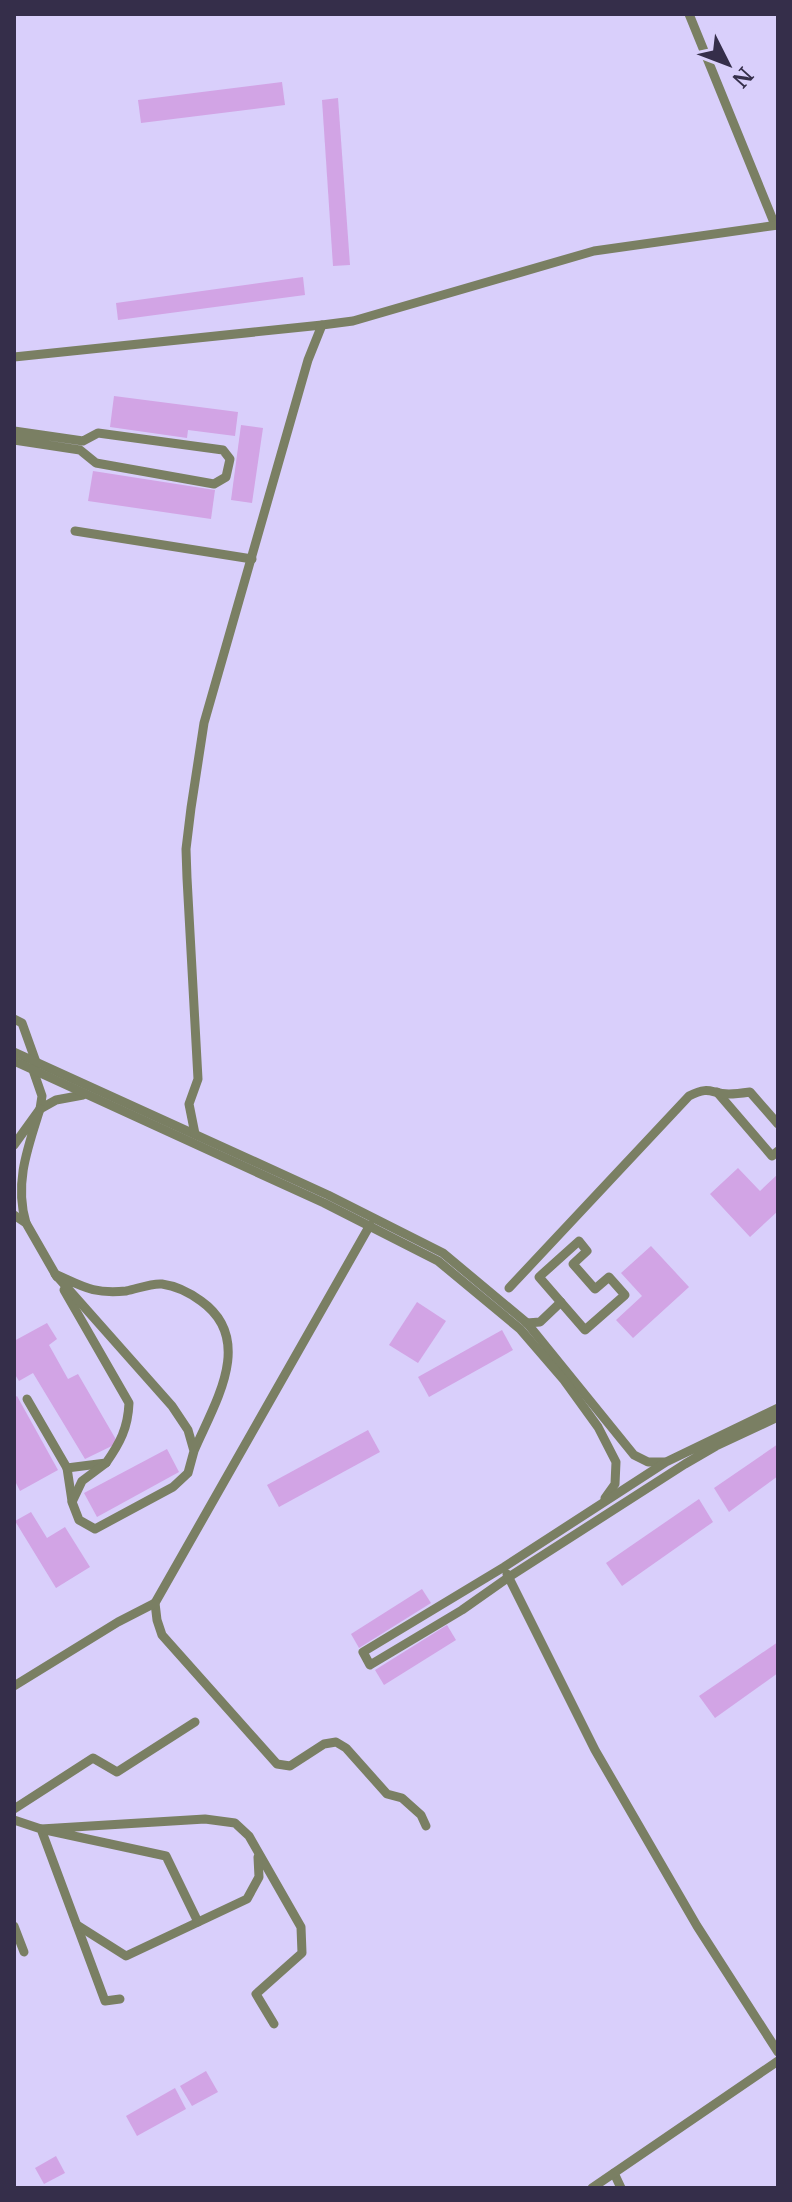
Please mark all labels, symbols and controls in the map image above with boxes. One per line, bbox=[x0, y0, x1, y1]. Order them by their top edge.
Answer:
north arrow bbox=[688, 24, 768, 104]
text: N bbox=[726, 62, 759, 94]

